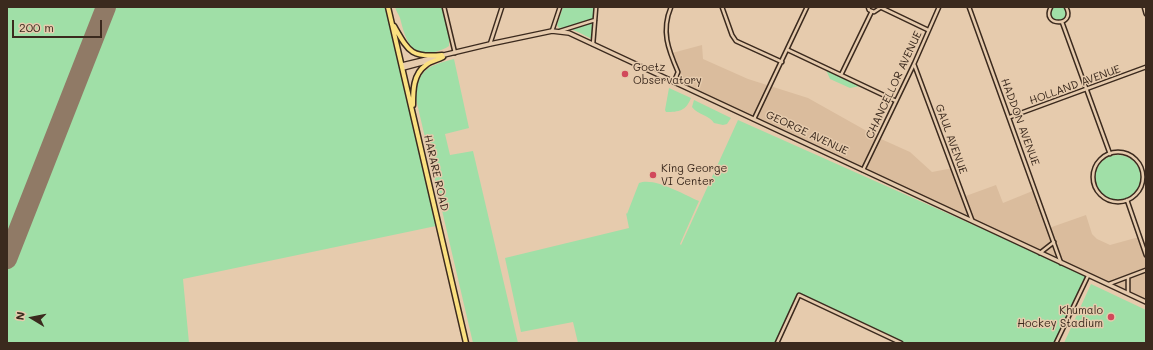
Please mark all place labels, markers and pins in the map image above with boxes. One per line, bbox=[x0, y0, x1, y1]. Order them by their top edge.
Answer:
place label: Goetz Observatory bbox=[633, 61, 702, 87]
marker: Goetz Observatory bbox=[620, 69, 630, 79]
place label: King George VI Center bbox=[661, 162, 727, 188]
marker: King George VI Center bbox=[648, 170, 658, 180]
place label: Khumalo Hockey Stadium bbox=[1017, 304, 1103, 330]
marker: Khumalo Hockey Stadium bbox=[1106, 312, 1116, 322]

